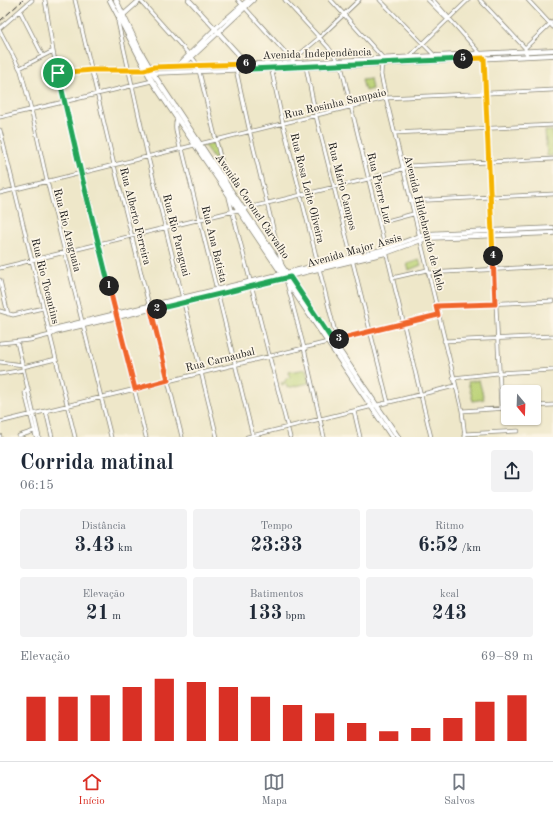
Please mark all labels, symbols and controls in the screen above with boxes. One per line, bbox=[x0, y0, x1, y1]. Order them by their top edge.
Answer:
street label: Avenida Independência bbox=[262, 47, 372, 62]
pin: 5 bbox=[453, 49, 473, 69]
text: 5 bbox=[460, 53, 466, 64]
pin: 6 bbox=[236, 54, 256, 74]
pin bbox=[41, 56, 75, 90]
text: 6 bbox=[243, 58, 249, 69]
icon: arrive bbox=[47, 62, 69, 84]
street label: Rua Rosinha Sampaio bbox=[283, 87, 387, 122]
street label: Rua Rosa Leite Oliveira bbox=[288, 132, 326, 245]
street label: Rua Mário Campos bbox=[325, 141, 358, 232]
street label: Avenida Coronel Carvalho bbox=[213, 152, 291, 261]
street label: Rua Pierre Luz bbox=[364, 152, 393, 225]
street label: Avenida Hildebrando de Melo bbox=[401, 155, 446, 292]
street label: Rua Alberto Ferreira bbox=[117, 167, 152, 267]
street label: Rua Rio Araguaia bbox=[51, 187, 82, 274]
street label: Rua Rio Paraguai bbox=[160, 193, 191, 278]
street label: Rua Ana Batista bbox=[199, 205, 229, 285]
street label: Avenida Major Assis bbox=[306, 233, 403, 270]
street label: Rua Rio Tocantins bbox=[29, 237, 61, 326]
pin: 4 bbox=[483, 246, 503, 266]
text: 4 bbox=[490, 250, 496, 261]
pin: 1 bbox=[99, 276, 119, 296]
text: 1 bbox=[106, 280, 112, 291]
pin: 2 bbox=[147, 299, 167, 319]
text: 2 bbox=[154, 303, 160, 314]
pin: 3 bbox=[329, 329, 349, 349]
text: 3 bbox=[336, 333, 342, 344]
street label: Rua Carnaubal bbox=[185, 347, 256, 374]
north arrow bbox=[501, 385, 541, 425]
map controls bbox=[501, 385, 541, 425]
button: share bbox=[491, 450, 533, 492]
text: Corrida matinal bbox=[20, 452, 174, 474]
text: 06:15 bbox=[20, 479, 54, 492]
text: Distância bbox=[81, 521, 126, 532]
text: Tempo bbox=[260, 521, 293, 532]
text: Ritmo bbox=[435, 521, 464, 532]
text: 3.43 bbox=[75, 536, 115, 556]
text: 23:33 bbox=[251, 536, 303, 556]
text: 6:52 bbox=[418, 536, 458, 556]
text: km bbox=[115, 543, 132, 554]
text: /km bbox=[458, 543, 481, 554]
text: Elevação bbox=[82, 589, 125, 600]
text: Batimentos bbox=[250, 589, 303, 600]
text: kcal bbox=[440, 589, 459, 600]
text: 21 bbox=[86, 604, 109, 624]
text: 133 bbox=[248, 604, 282, 624]
text: 243 bbox=[432, 604, 467, 624]
text: m bbox=[109, 611, 121, 622]
text: bpm bbox=[282, 611, 305, 622]
text: Elevação bbox=[20, 650, 70, 663]
text: 69–89 m bbox=[481, 650, 533, 663]
tab: Início bbox=[78, 771, 105, 809]
tab: Mapa bbox=[261, 771, 287, 809]
tab: Salvos bbox=[444, 771, 475, 809]

